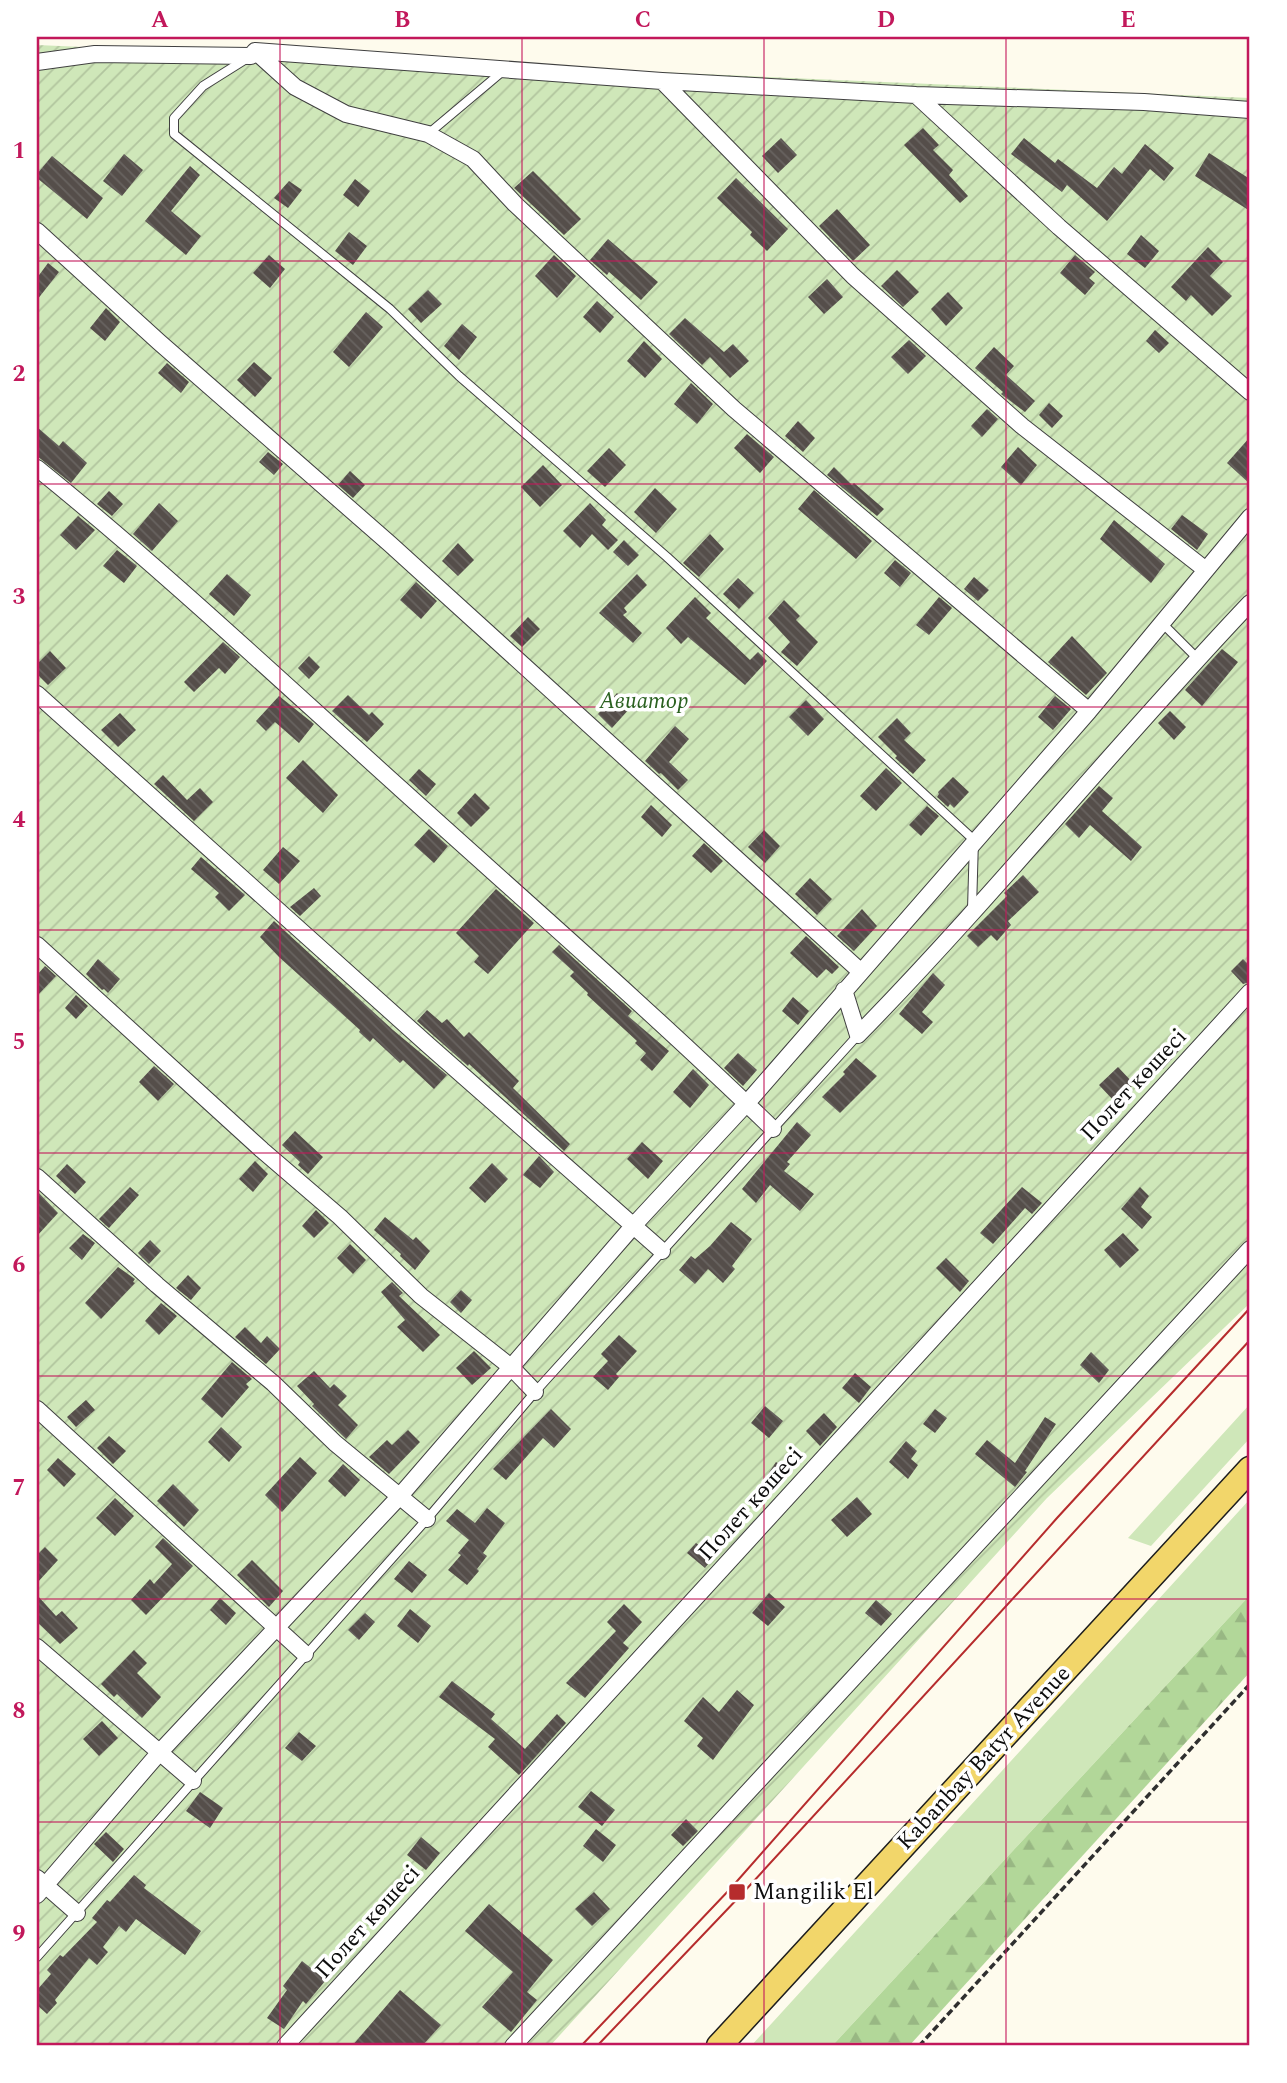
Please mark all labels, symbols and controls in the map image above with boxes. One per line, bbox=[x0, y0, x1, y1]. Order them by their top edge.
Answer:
text: A bbox=[151, 3, 169, 38]
text: B bbox=[394, 3, 410, 38]
text: C bbox=[635, 3, 651, 38]
text: D bbox=[877, 3, 895, 38]
text: E bbox=[1120, 3, 1136, 38]
text: 1 bbox=[13, 134, 25, 169]
text: 2 bbox=[13, 357, 26, 392]
text: 3 bbox=[13, 580, 26, 615]
park label: Авиатор bbox=[598, 684, 689, 719]
text: 4 bbox=[13, 803, 26, 838]
street label: Полет көшесі bbox=[1072, 1021, 1196, 1149]
text: 5 bbox=[13, 1025, 25, 1060]
text: 6 bbox=[13, 1248, 26, 1283]
street label: Полет көшесі bbox=[690, 1439, 812, 1569]
text: 7 bbox=[13, 1471, 25, 1506]
street label: Kabanbay Batyr Avenue bbox=[889, 1658, 1079, 1858]
text: 8 bbox=[13, 1694, 25, 1729]
street label: Полет көшесі bbox=[307, 1857, 429, 1987]
place label: Mangilik El bbox=[753, 1875, 874, 1910]
marker: Mangilik El bbox=[727, 1882, 747, 1902]
text: 9 bbox=[13, 1917, 26, 1952]

